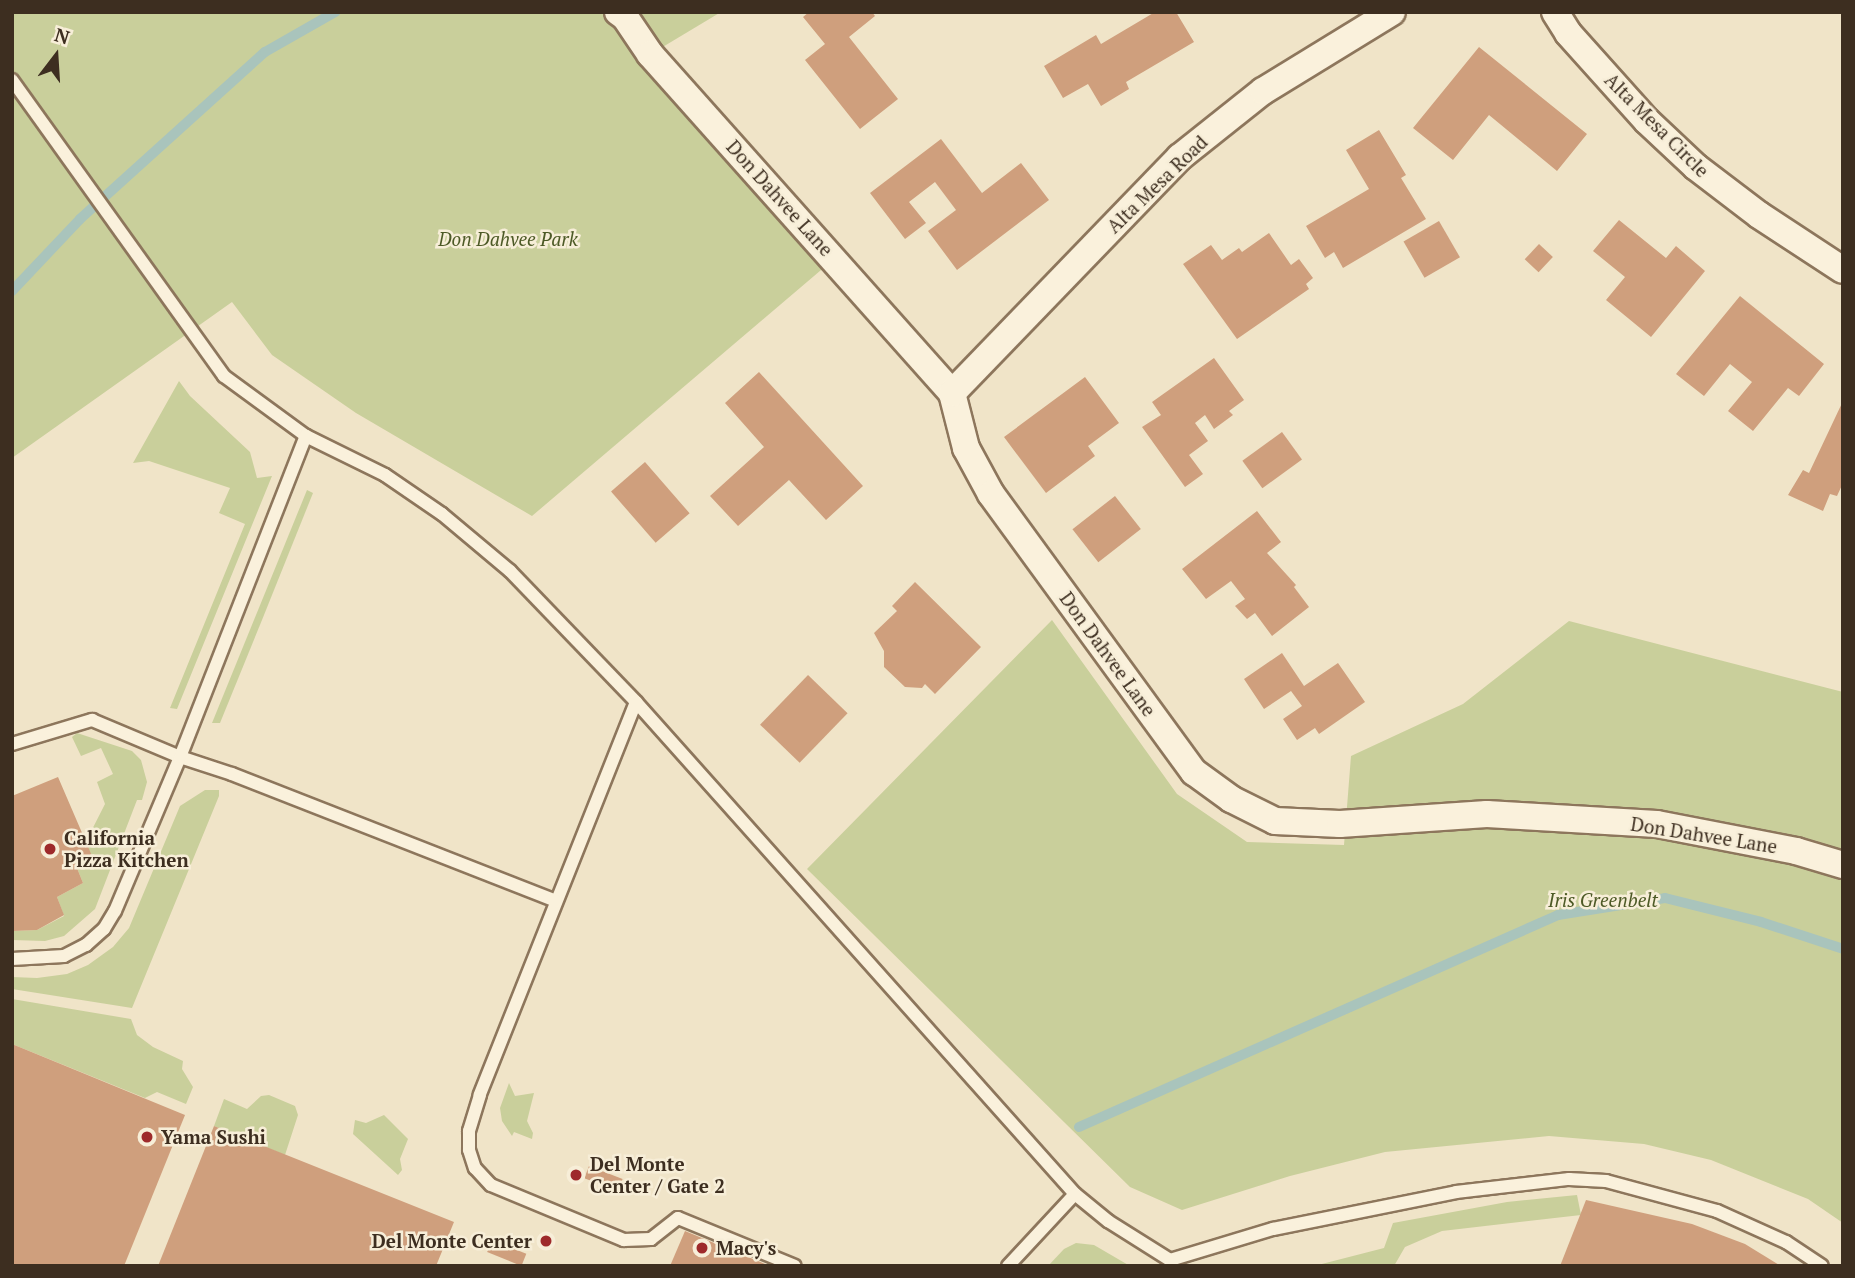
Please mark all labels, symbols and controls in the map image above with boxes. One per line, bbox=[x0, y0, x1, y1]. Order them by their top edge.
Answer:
north arrow bbox=[21, 21, 91, 91]
text: N bbox=[52, 21, 73, 49]
street label: Alta Mesa Circle bbox=[1600, 68, 1714, 182]
street label: Alta Mesa Road bbox=[1102, 130, 1212, 238]
street label: Don Dahvee Lane bbox=[722, 135, 838, 261]
park label: Don Dahvee Park bbox=[438, 228, 578, 250]
street label: Don Dahvee Lane bbox=[1055, 587, 1161, 721]
street label: Don Dahvee Lane bbox=[1629, 812, 1779, 858]
place label: California Pizza Kitchen bbox=[64, 827, 189, 871]
marker: California Pizza Kitchen bbox=[42, 841, 58, 857]
park label: Iris Greenbelt bbox=[1548, 889, 1658, 911]
place label: Yama Sushi bbox=[161, 1126, 266, 1148]
marker: Yama Sushi bbox=[139, 1129, 155, 1145]
place label: Del Monte Center / Gate 2 bbox=[590, 1153, 725, 1197]
marker: Del Monte Center / Gate 2 bbox=[568, 1167, 584, 1183]
place label: Del Monte Center bbox=[372, 1230, 532, 1252]
marker: Del Monte Center bbox=[538, 1233, 554, 1249]
place label: Macy's bbox=[716, 1237, 776, 1259]
marker: Macy's bbox=[694, 1240, 710, 1256]

